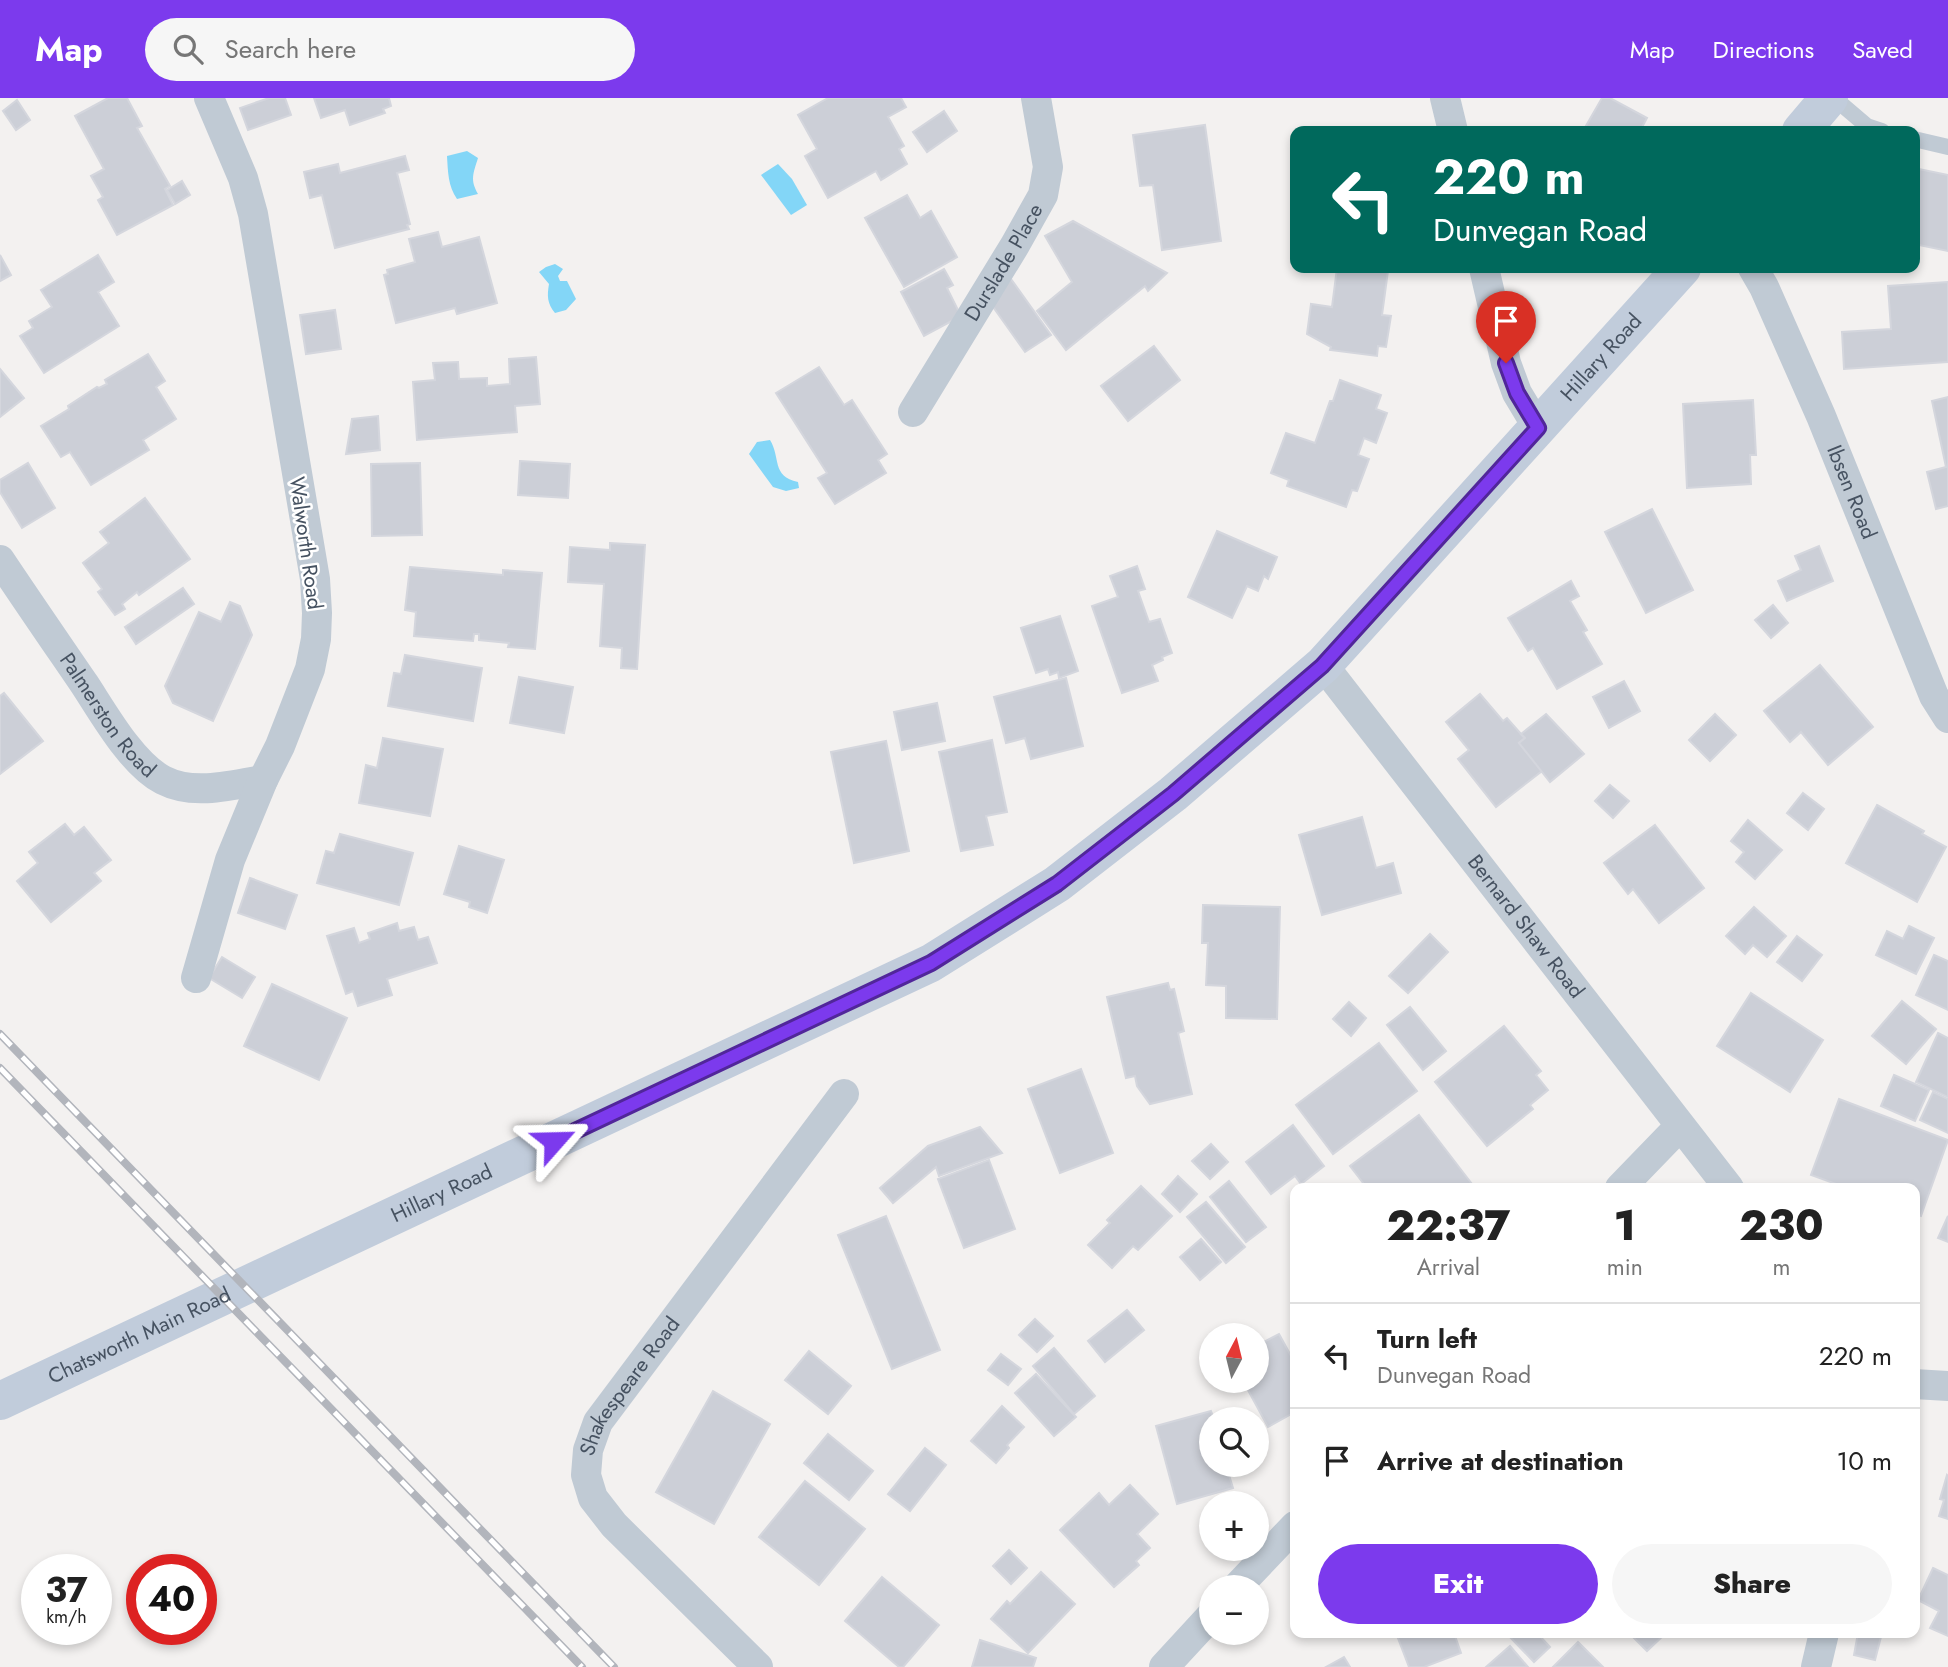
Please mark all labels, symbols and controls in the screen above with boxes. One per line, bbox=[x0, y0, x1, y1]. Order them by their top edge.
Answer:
search box bbox=[145, 18, 635, 81]
text: Map bbox=[35, 26, 103, 73]
icon: search bbox=[169, 30, 207, 68]
text: Search here bbox=[225, 30, 356, 68]
text: Map bbox=[1630, 32, 1675, 67]
text: Directions bbox=[1713, 32, 1814, 67]
text: Saved bbox=[1852, 32, 1913, 67]
text: 220 m bbox=[1433, 142, 1585, 212]
icon: left bbox=[1318, 154, 1409, 245]
street label: Durslade Place bbox=[957, 198, 1050, 327]
text: Dunvegan Road bbox=[1433, 207, 1647, 253]
pin bbox=[1476, 291, 1536, 363]
icon: arrive bbox=[1487, 302, 1525, 340]
street label: Hillary Road bbox=[1553, 307, 1649, 408]
street label: Ibsen Road bbox=[1819, 440, 1884, 544]
street label: Walworth Road bbox=[282, 475, 330, 611]
street label: Palmerston Road bbox=[52, 647, 162, 785]
street label: Bernard Shaw Road bbox=[1461, 848, 1591, 1005]
position arrow bbox=[517, 1104, 591, 1178]
street label: Hillary Road bbox=[386, 1156, 497, 1230]
text: 22:37 bbox=[1386, 1195, 1510, 1256]
text: 1 bbox=[1614, 1195, 1636, 1256]
text: 230 bbox=[1739, 1195, 1824, 1256]
text: Arrival bbox=[1417, 1250, 1480, 1284]
text: min bbox=[1607, 1250, 1643, 1284]
text: m bbox=[1772, 1250, 1790, 1284]
street label: Chatsworth Main Road bbox=[43, 1279, 236, 1391]
street label: Shakespeare Road bbox=[572, 1310, 687, 1460]
text: Turn left bbox=[1377, 1320, 1477, 1358]
north arrow bbox=[1199, 1323, 1269, 1393]
map controls bbox=[1199, 1323, 1269, 1645]
icon: left bbox=[1318, 1337, 1356, 1375]
text: 220 m bbox=[1819, 1337, 1892, 1375]
text: Dunvegan Road bbox=[1377, 1358, 1531, 1392]
button: search bbox=[1199, 1407, 1269, 1477]
icon: arrive bbox=[1318, 1442, 1356, 1480]
text: Arrive at destination bbox=[1377, 1442, 1624, 1480]
text: 10 m bbox=[1837, 1442, 1892, 1480]
button: + bbox=[1199, 1491, 1269, 1561]
button: Exit bbox=[1318, 1544, 1598, 1624]
button: Share bbox=[1612, 1544, 1892, 1624]
speed limit sign: 40 bbox=[126, 1554, 217, 1645]
text: 37 bbox=[45, 1565, 88, 1615]
button: − bbox=[1199, 1575, 1269, 1645]
text: km/h bbox=[46, 1604, 87, 1630]

